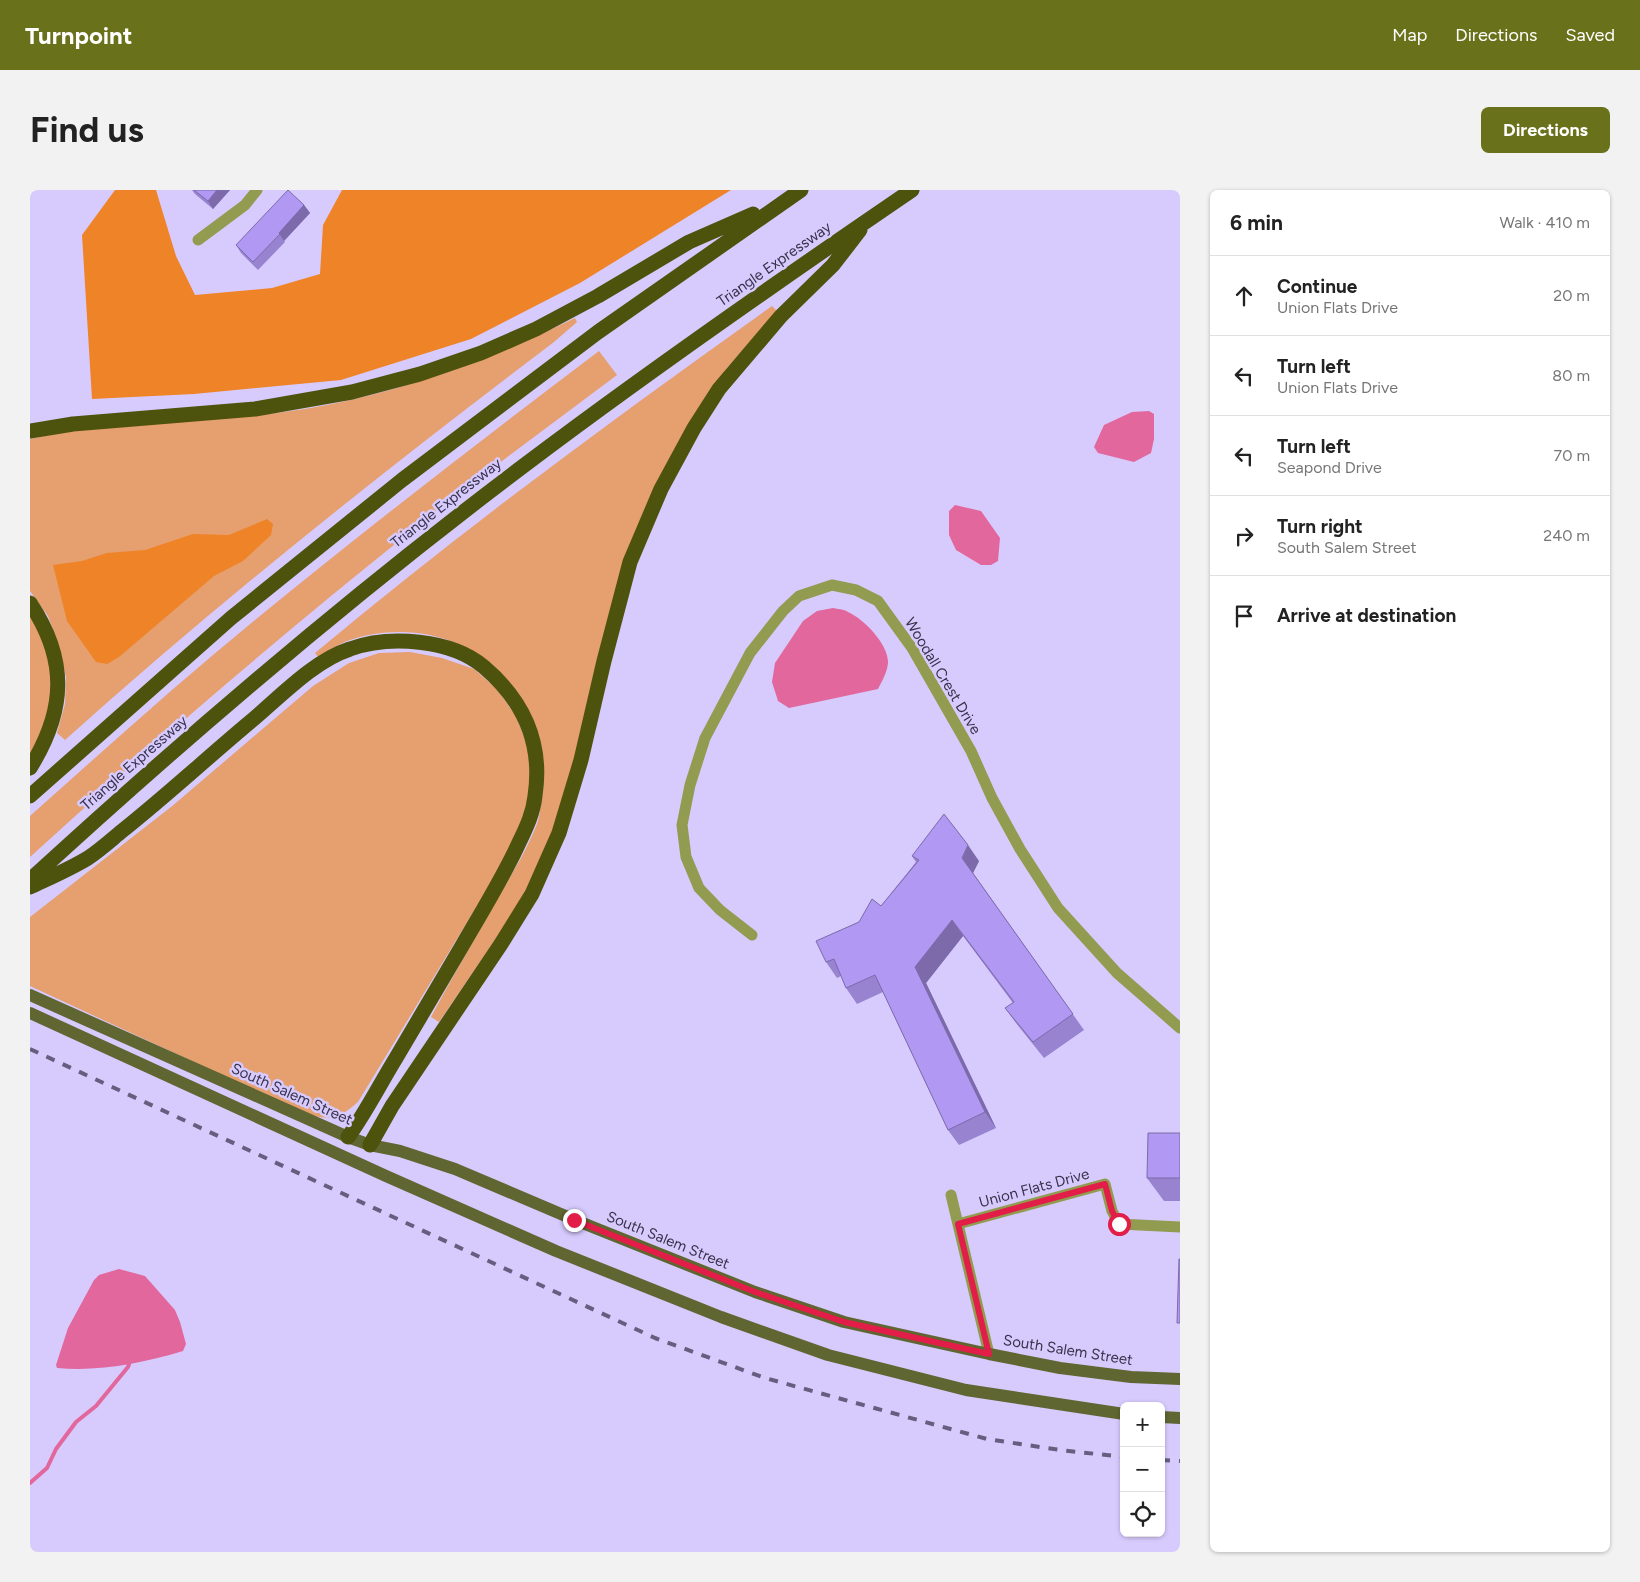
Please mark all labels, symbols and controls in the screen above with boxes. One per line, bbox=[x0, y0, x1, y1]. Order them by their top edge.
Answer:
text: Turnpoint bbox=[25, 21, 132, 50]
text: Map bbox=[1392, 24, 1427, 46]
text: Directions bbox=[1455, 24, 1537, 46]
text: Saved bbox=[1565, 24, 1615, 46]
button: Directions bbox=[1481, 107, 1610, 153]
text: Find us bbox=[30, 109, 144, 151]
text: 6 min bbox=[1230, 210, 1283, 235]
text: Walk · 410 m bbox=[1500, 213, 1590, 232]
street label: Triangle Expressway bbox=[713, 218, 835, 310]
text: Continue bbox=[1277, 275, 1357, 298]
icon: ahead bbox=[1230, 282, 1258, 310]
text: 20 m bbox=[1553, 286, 1590, 305]
text: Union Flats Drive bbox=[1277, 298, 1398, 317]
text: Turn left bbox=[1277, 355, 1351, 378]
icon: left bbox=[1230, 362, 1258, 390]
text: 80 m bbox=[1552, 366, 1590, 385]
text: Union Flats Drive bbox=[1277, 378, 1398, 397]
text: Turn left bbox=[1277, 435, 1351, 458]
icon: left bbox=[1230, 442, 1258, 470]
text: 70 m bbox=[1554, 446, 1590, 465]
street label: Triangle Expressway bbox=[387, 454, 505, 552]
text: Seapond Drive bbox=[1277, 458, 1382, 477]
text: Turn right bbox=[1277, 515, 1363, 538]
icon: right bbox=[1230, 522, 1258, 550]
text: 240 m bbox=[1543, 526, 1590, 545]
text: South Salem Street bbox=[1277, 538, 1417, 557]
icon: arrive bbox=[1230, 602, 1258, 630]
text: Arrive at destination bbox=[1277, 604, 1456, 627]
street label: Woodall Crest Drive bbox=[901, 614, 985, 738]
street label: Triangle Expressway bbox=[77, 712, 191, 814]
street label: South Salem Street bbox=[229, 1059, 356, 1129]
street label: Union Flats Drive bbox=[977, 1165, 1091, 1211]
street label: South Salem Street bbox=[604, 1207, 732, 1273]
route end bbox=[563, 1209, 586, 1232]
route start bbox=[1108, 1213, 1131, 1236]
street label: South Salem Street bbox=[1002, 1331, 1134, 1369]
map controls bbox=[1120, 1402, 1165, 1537]
button: + bbox=[1120, 1402, 1165, 1447]
button: − bbox=[1120, 1447, 1165, 1492]
button: locate bbox=[1120, 1492, 1165, 1537]

